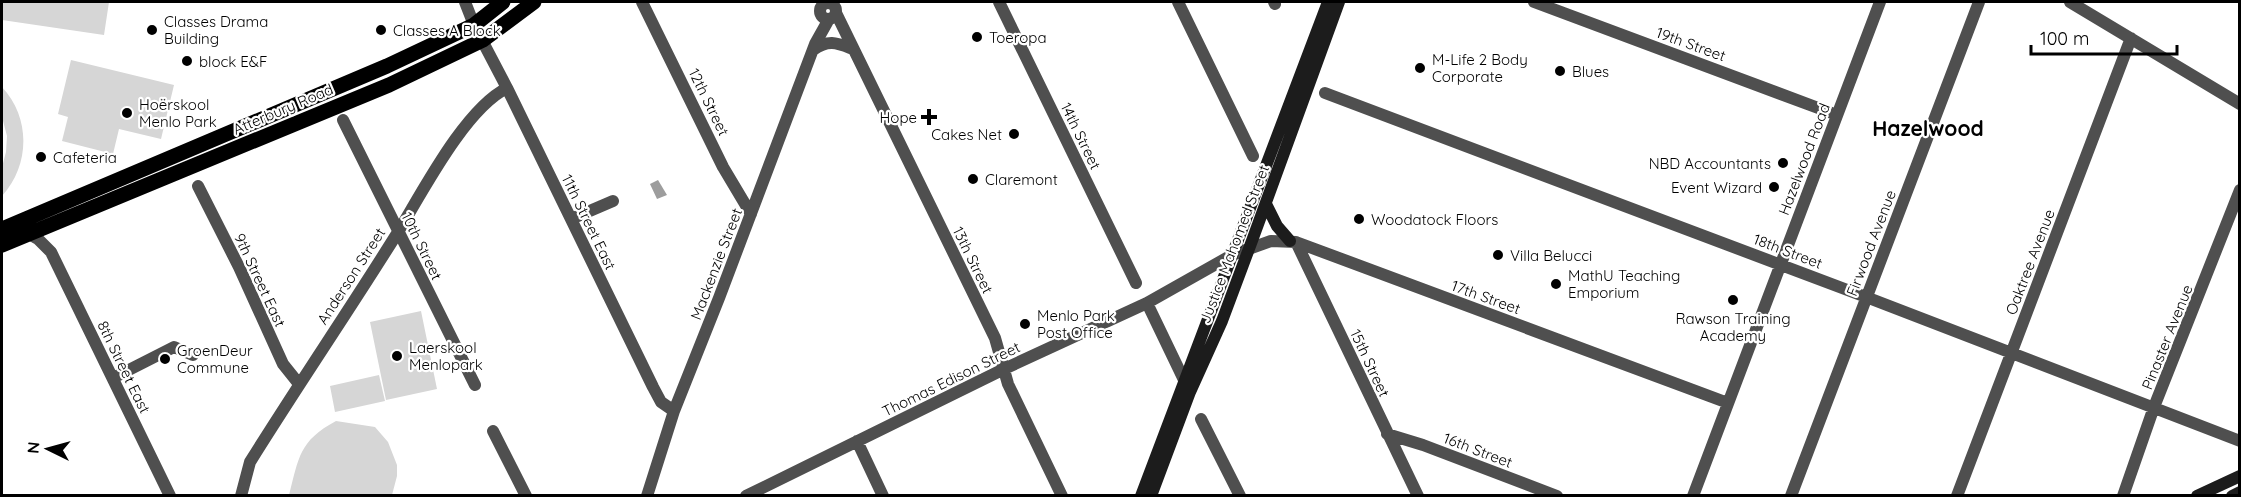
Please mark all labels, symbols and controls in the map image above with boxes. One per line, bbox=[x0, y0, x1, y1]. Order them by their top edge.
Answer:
place label: Classes Drama Building bbox=[164, 12, 268, 48]
scale bar bbox=[2031, 18, 2176, 56]
place label: Classes A Block bbox=[393, 21, 501, 40]
marker: Classes Drama Building bbox=[145, 23, 159, 37]
marker: Classes A Block bbox=[374, 23, 388, 37]
street label: 19th Street bbox=[1654, 23, 1728, 65]
text: 100 m bbox=[2040, 27, 2089, 50]
place label: Toeropa bbox=[989, 28, 1046, 47]
marker: Toeropa bbox=[970, 30, 984, 44]
place label: M-Life 2 Body Corporate bbox=[1432, 50, 1528, 86]
place label: block E&F bbox=[199, 52, 268, 71]
marker: block E&F bbox=[180, 54, 194, 68]
marker: M-Life 2 Body Corporate bbox=[1413, 61, 1427, 75]
place label: Blues bbox=[1572, 62, 1609, 81]
marker: Blues bbox=[1553, 64, 1567, 78]
street label: 12th Street bbox=[685, 65, 733, 139]
street label: Atterbury Road bbox=[230, 79, 336, 139]
place label: Hoërskool Menlo Park bbox=[139, 95, 217, 131]
street label: 14th Street bbox=[1057, 100, 1105, 172]
street label: Hazelwood Road bbox=[1774, 100, 1834, 218]
marker: Hoërskool Menlo Park bbox=[120, 106, 134, 120]
place label: Hope bbox=[880, 108, 917, 127]
marker: Hope bbox=[922, 110, 936, 124]
district label: Hazelwood bbox=[1872, 115, 1984, 141]
place label: Cakes Net bbox=[931, 125, 1002, 144]
marker: Cakes Net bbox=[1007, 127, 1021, 141]
place label: Cafeteria bbox=[53, 148, 117, 167]
marker: Cafeteria bbox=[34, 150, 48, 164]
place label: NBD Accountants bbox=[1649, 154, 1771, 173]
marker: NBD Accountants bbox=[1776, 156, 1790, 170]
street label: Justice Mahomed Street bbox=[1195, 162, 1273, 326]
place label: Claremont bbox=[985, 170, 1058, 189]
street label: 11th Street East bbox=[558, 171, 620, 273]
marker: Claremont bbox=[966, 172, 980, 186]
place label: Event Wizard bbox=[1671, 178, 1762, 197]
marker: Event Wizard bbox=[1767, 180, 1781, 194]
street label: Firwood Avenue bbox=[1842, 187, 1900, 299]
street label: Mackenzie Street bbox=[686, 205, 746, 323]
street label: Oaktree Avenue bbox=[2001, 207, 2059, 317]
street label: 10th Street bbox=[397, 209, 447, 283]
place label: Woodatock Floors bbox=[1371, 210, 1498, 229]
marker: Woodatock Floors bbox=[1352, 212, 1366, 226]
street label: 13th Street bbox=[949, 223, 997, 297]
street label: Anderson Street bbox=[313, 224, 389, 328]
street label: 18th Street bbox=[1751, 229, 1825, 273]
street label: 9th Street East bbox=[230, 230, 290, 330]
place label: Villa Belucci bbox=[1510, 246, 1592, 265]
marker: Villa Belucci bbox=[1491, 248, 1505, 262]
place label: MathU Teaching Emporium bbox=[1568, 266, 1680, 302]
street label: 17th Street bbox=[1449, 276, 1523, 318]
marker: MathU Teaching Emporium bbox=[1549, 277, 1563, 291]
street label: Pinaster Avenue bbox=[2137, 282, 2197, 392]
marker: Rawson Training Academy bbox=[1726, 293, 1740, 307]
place label: Menlo Park Post Office bbox=[1037, 306, 1115, 342]
place label: Rawson Training Academy bbox=[1675, 309, 1791, 345]
marker: Menlo Park Post Office bbox=[1018, 317, 1032, 331]
street label: 8th Street East bbox=[93, 318, 155, 416]
street label: 15th Street bbox=[1346, 326, 1394, 400]
street label: Thomas Edison Street bbox=[879, 337, 1023, 421]
place label: Laerskool Menlopark bbox=[409, 338, 483, 374]
place label: GroenDeur Commune bbox=[177, 341, 253, 377]
marker: Laerskool Menlopark bbox=[390, 349, 404, 363]
marker: GroenDeur Commune bbox=[158, 352, 172, 366]
north arrow bbox=[18, 419, 78, 479]
street label: 16th Street bbox=[1441, 428, 1515, 472]
text: N bbox=[23, 441, 44, 454]

